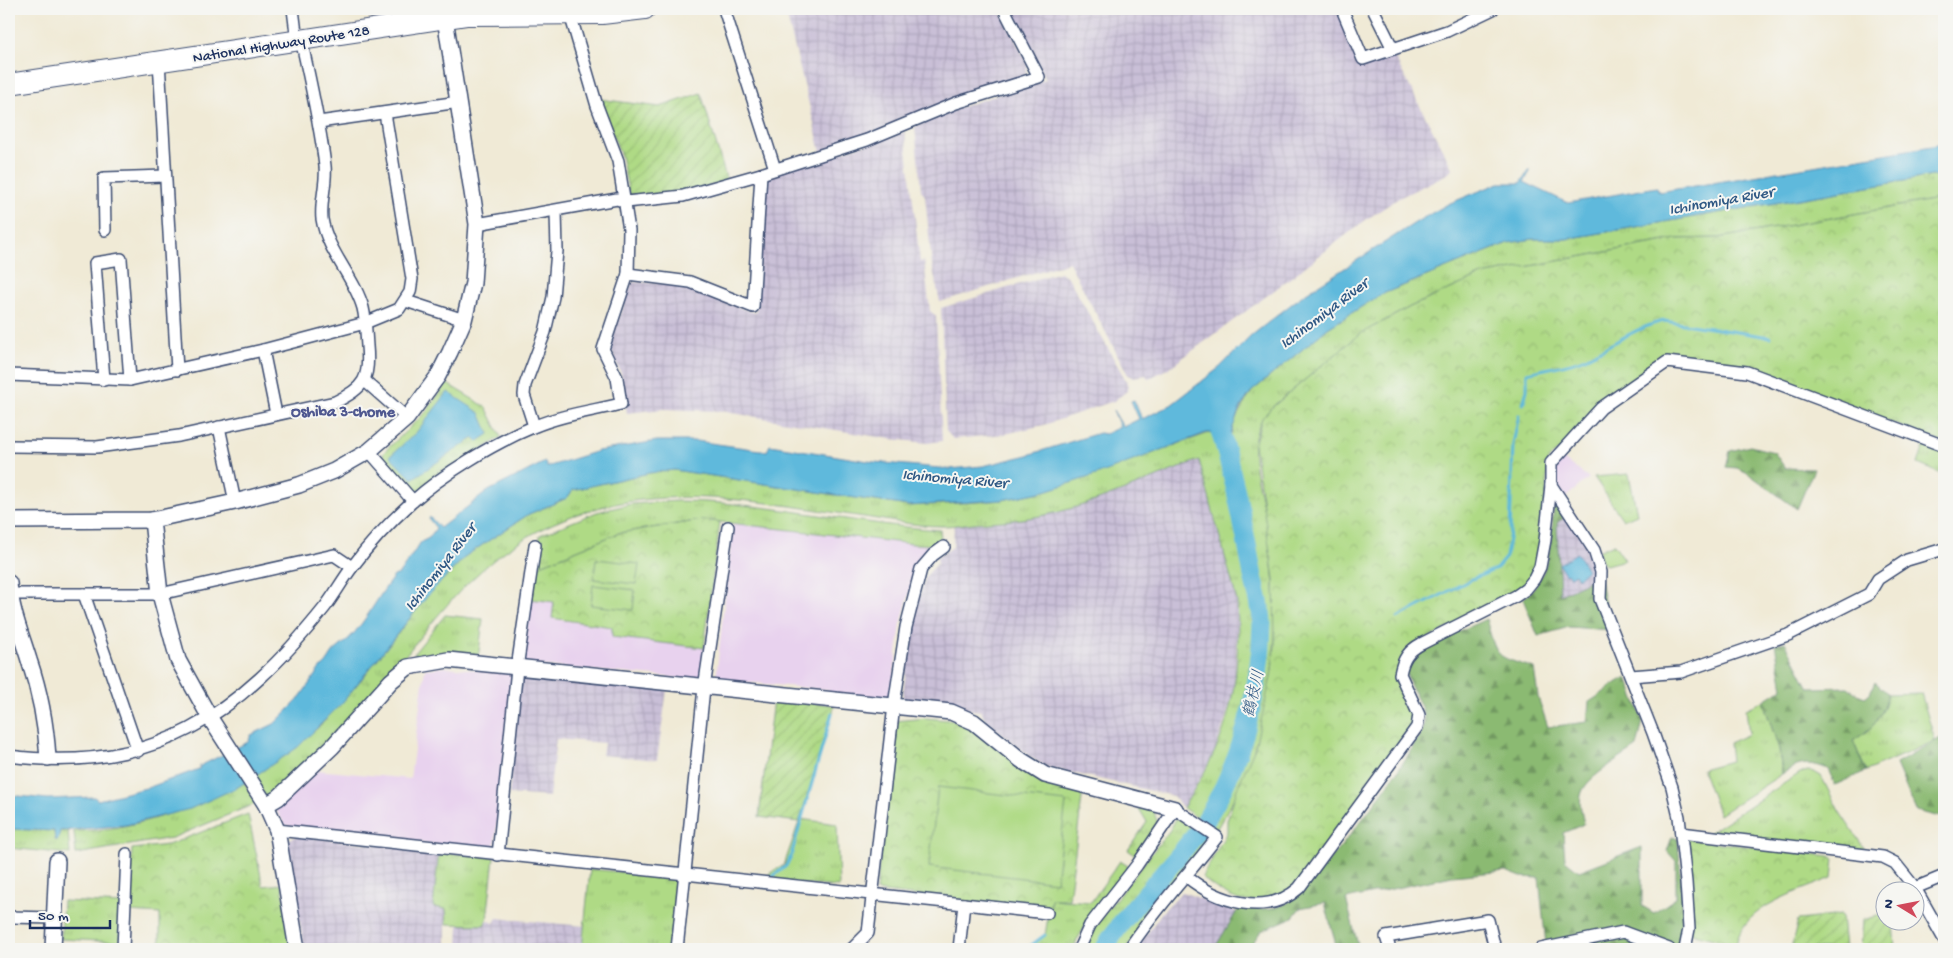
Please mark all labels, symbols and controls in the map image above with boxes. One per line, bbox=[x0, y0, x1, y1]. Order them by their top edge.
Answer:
street label: National Highway Route 128 bbox=[192, 22, 371, 68]
water label: Ichinomiya River bbox=[1668, 183, 1778, 221]
water label: Ichinomiya River bbox=[1277, 273, 1376, 354]
district label: Oshiba 3-chome bbox=[291, 404, 396, 423]
water label: Ichinomiya River bbox=[901, 466, 1011, 495]
water label: Ichinomiya River bbox=[402, 518, 484, 616]
water label: 鶴枝川 bbox=[1239, 668, 1270, 719]
north arrow bbox=[1876, 880, 1926, 930]
scale bar bbox=[30, 898, 110, 930]
text: N bbox=[1880, 898, 1899, 910]
text: 50 m bbox=[38, 908, 69, 926]

